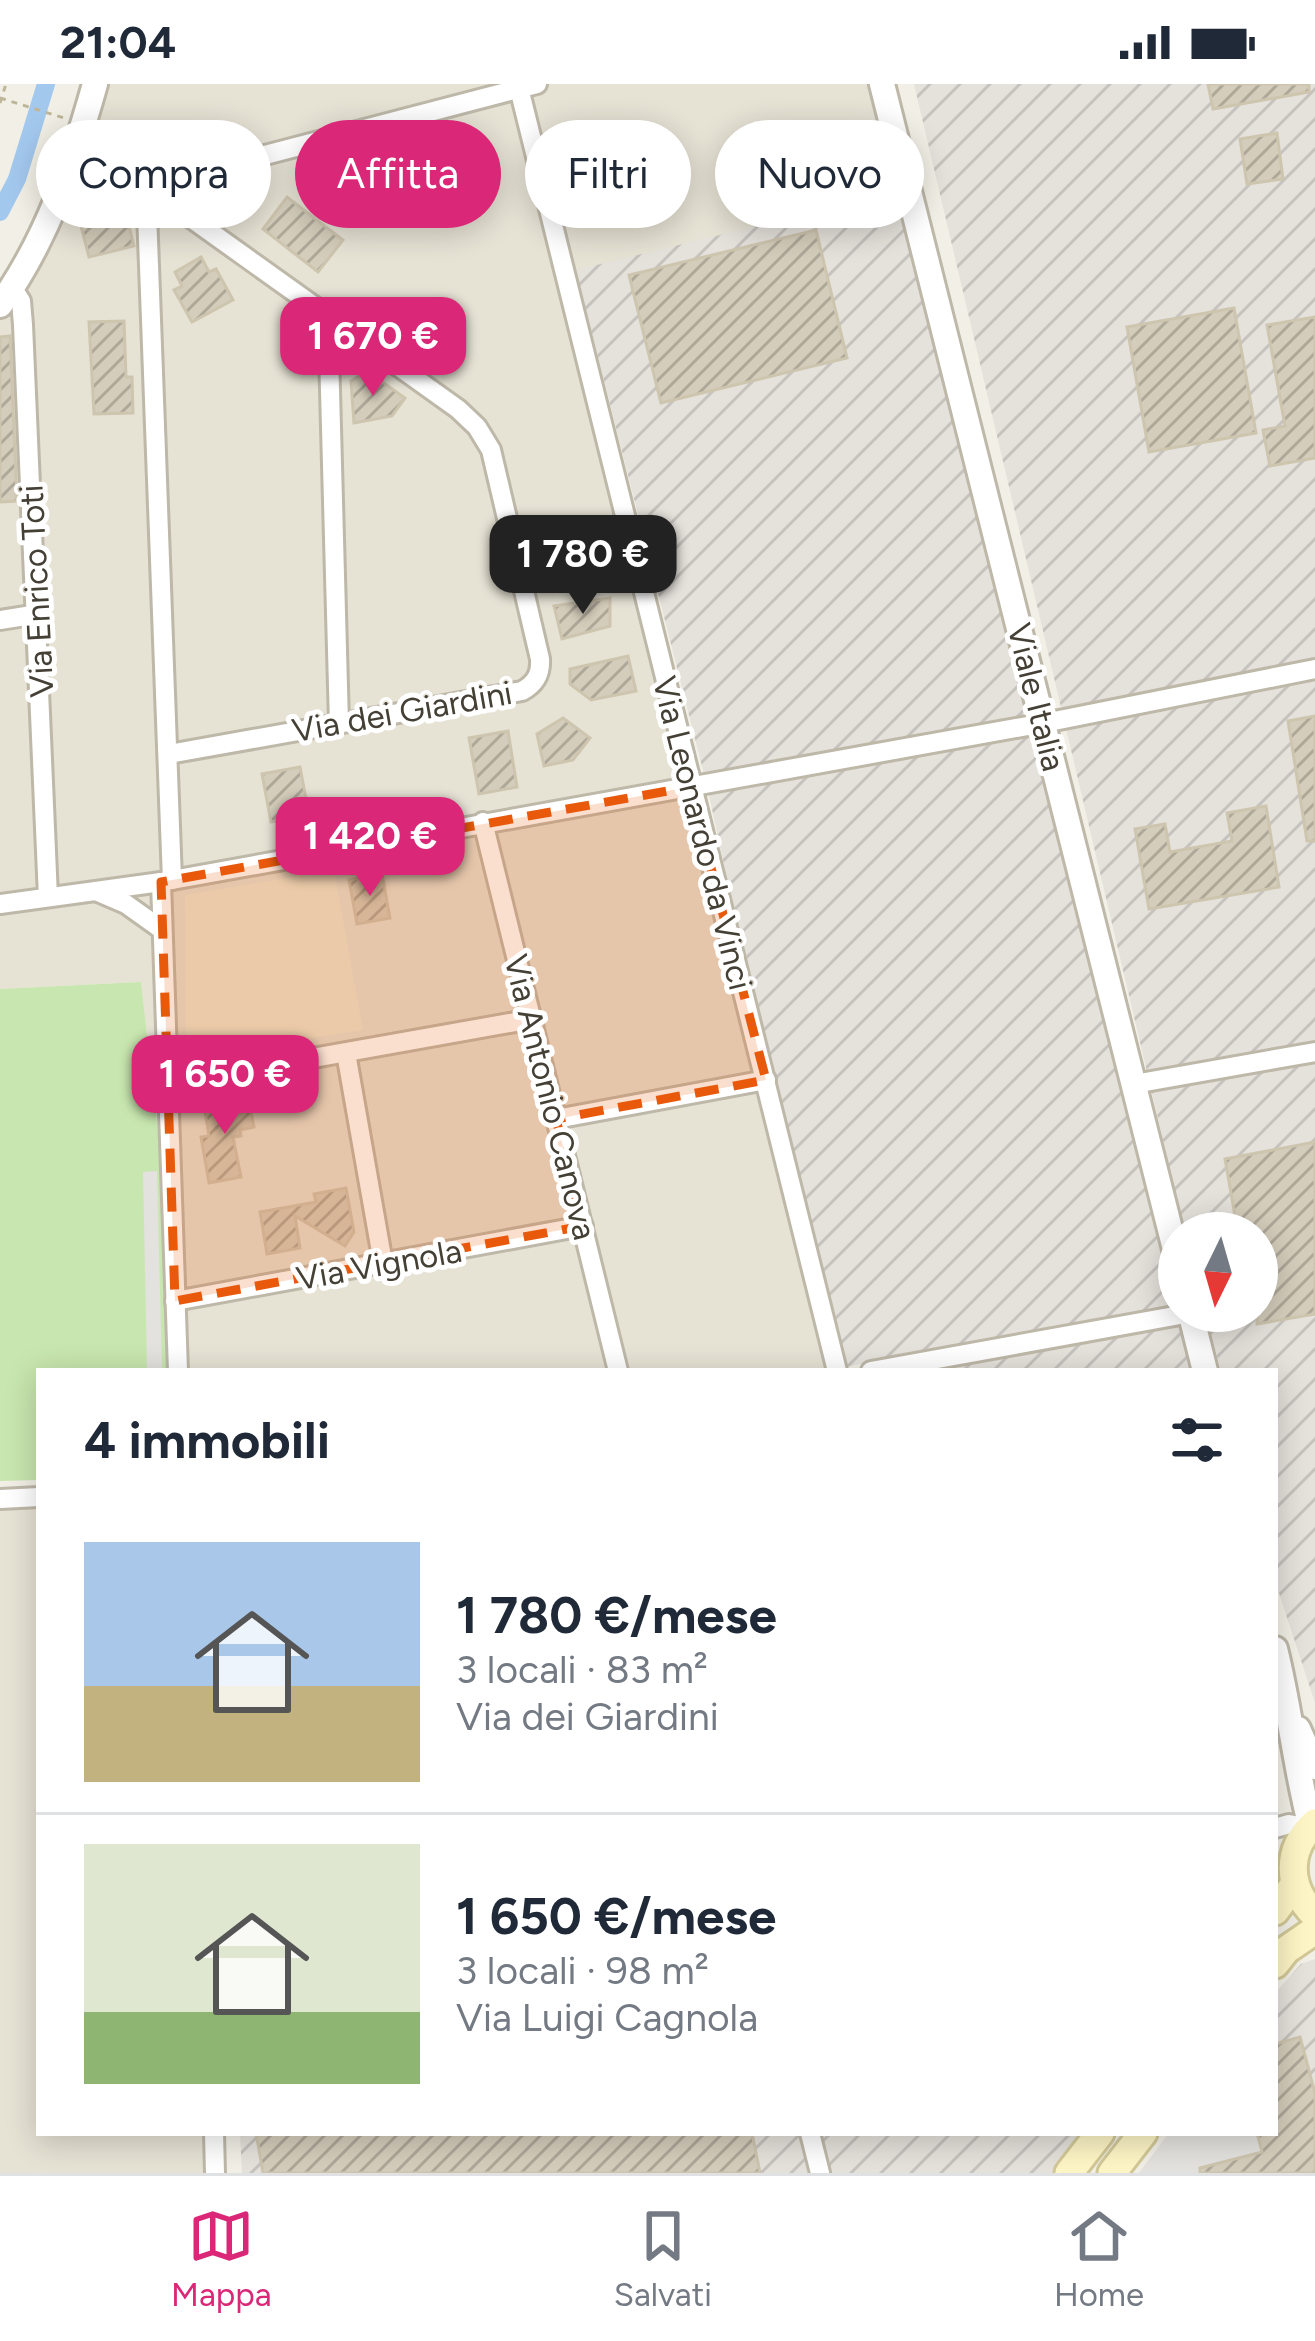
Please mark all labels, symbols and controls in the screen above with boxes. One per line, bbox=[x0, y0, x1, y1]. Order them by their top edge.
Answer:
text: 21:04 bbox=[60, 15, 176, 69]
chip: Compra bbox=[36, 120, 271, 228]
chip: Affitta bbox=[295, 120, 501, 228]
chip: Filtri bbox=[525, 120, 691, 228]
chip: Nuovo bbox=[715, 120, 924, 228]
pin: 1 670 € bbox=[262, 297, 484, 399]
text: 1 670 € bbox=[307, 312, 439, 359]
street label: Via Enrico Toti bbox=[11, 484, 62, 698]
pin: 1 780 € bbox=[472, 515, 694, 617]
text: 1 780 € bbox=[517, 530, 649, 577]
street label: Viale Italia bbox=[999, 619, 1074, 775]
street label: Via Leonardo da Vinci bbox=[645, 672, 760, 994]
street label: Via dei Giardini bbox=[289, 673, 515, 750]
pin: 1 420 € bbox=[259, 797, 481, 899]
text: 1 420 € bbox=[303, 812, 437, 859]
street label: Via Antonio Canova bbox=[496, 950, 605, 1244]
pin: 1 650 € bbox=[114, 1035, 336, 1137]
text: 1 650 € bbox=[159, 1050, 291, 1097]
north arrow bbox=[1158, 1212, 1278, 1332]
map controls bbox=[1158, 1212, 1278, 1332]
street label: Via Vignola bbox=[293, 1231, 465, 1298]
icon: filters bbox=[1164, 1407, 1230, 1473]
text: 4 immobili bbox=[84, 1410, 330, 1471]
text: 1 780 €/mese bbox=[456, 1585, 777, 1646]
icon: home bbox=[180, 1590, 324, 1734]
text: 3 locali · 83 m² bbox=[456, 1646, 708, 1693]
text: Via dei Giardini bbox=[456, 1693, 719, 1740]
text: 1 650 €/mese bbox=[456, 1886, 776, 1947]
icon: home bbox=[180, 1892, 324, 2036]
text: 3 locali · 98 m² bbox=[456, 1947, 709, 1994]
text: Via Luigi Cagnola bbox=[456, 1994, 758, 2041]
tab: Mappa bbox=[171, 2203, 272, 2314]
tab: Salvati bbox=[614, 2203, 712, 2314]
tab: Home bbox=[1054, 2203, 1144, 2314]

